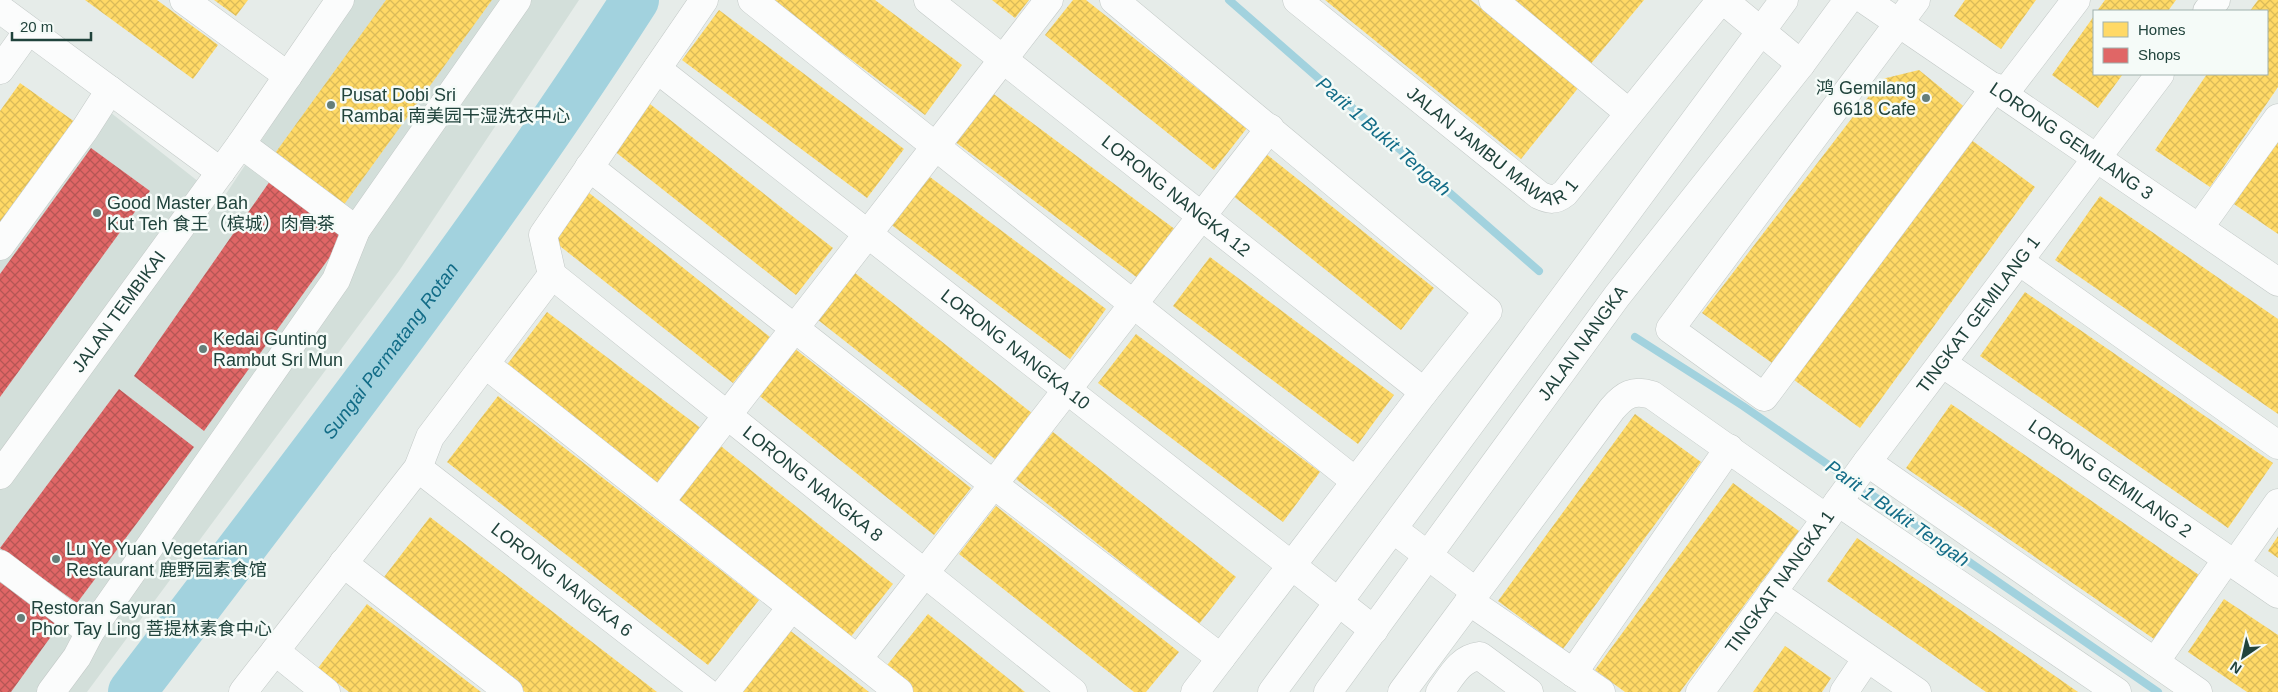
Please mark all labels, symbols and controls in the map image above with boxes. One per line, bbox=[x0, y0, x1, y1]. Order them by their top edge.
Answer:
scale bar bbox=[12, 10, 91, 42]
legend bbox=[2093, 10, 2268, 75]
text: 20 m bbox=[20, 18, 53, 35]
text: Homes bbox=[2138, 21, 2186, 38]
text: Shops bbox=[2138, 46, 2181, 63]
water label: Parit 1 Bukit Tengah bbox=[1312, 73, 1455, 200]
place label: 鸿 Gemilang 6618 Cafe bbox=[1816, 78, 1916, 119]
street label: LORONG GEMILANG 3 bbox=[1986, 78, 2157, 204]
street label: JALAN JAMBU MAWAR 1 bbox=[1403, 83, 1582, 209]
place label: Pusat Dobi Sri Rambai 南美园干湿洗衣中心 bbox=[341, 85, 570, 126]
marker: 鸿 Gemilang 6618 Cafe bbox=[1920, 92, 1932, 104]
marker: Pusat Dobi Sri Rambai 南美园干湿洗衣中心 bbox=[325, 99, 337, 111]
street label: LORONG NANGKA 12 bbox=[1098, 131, 1254, 261]
place label: Good Master Bah Kut Teh 食王（槟城）肉骨茶 bbox=[107, 193, 335, 234]
marker: Good Master Bah Kut Teh 食王（槟城）肉骨茶 bbox=[91, 207, 103, 219]
street label: TINGKAT GEMILANG 1 bbox=[1913, 232, 2044, 397]
street label: JALAN TEMBIKAI bbox=[68, 247, 170, 376]
water label: Sungai Permatang Rotan bbox=[318, 259, 462, 443]
street label: JALAN NANGKA bbox=[1534, 282, 1631, 404]
street label: LORONG NANGKA 10 bbox=[937, 285, 1094, 414]
place label: Kedai Gunting Rambut Sri Mun bbox=[213, 329, 343, 370]
marker: Kedai Gunting Rambut Sri Mun bbox=[197, 343, 209, 355]
street label: LORONG GEMILANG 2 bbox=[2025, 416, 2195, 542]
street label: LORONG NANGKA 8 bbox=[739, 422, 887, 546]
water label: Parit 1 Bukit Tengah bbox=[1822, 456, 1974, 571]
street label: TINGKAT NANGKA 1 bbox=[1721, 507, 1838, 657]
street label: LORONG NANGKA 6 bbox=[487, 519, 636, 641]
place label: Lu Ye Yuan Vegetarian Restaurant 鹿野园素食馆 bbox=[66, 539, 267, 580]
marker: Lu Ye Yuan Vegetarian Restaurant 鹿野园素食馆 bbox=[50, 553, 62, 565]
place label: Restoran Sayuran Phor Tay Ling 菩提林素食中心 bbox=[31, 598, 272, 639]
marker: Restoran Sayuran Phor Tay Ling 菩提林素食中心 bbox=[15, 612, 27, 624]
north arrow bbox=[2218, 632, 2268, 682]
text: N bbox=[2227, 658, 2244, 677]

